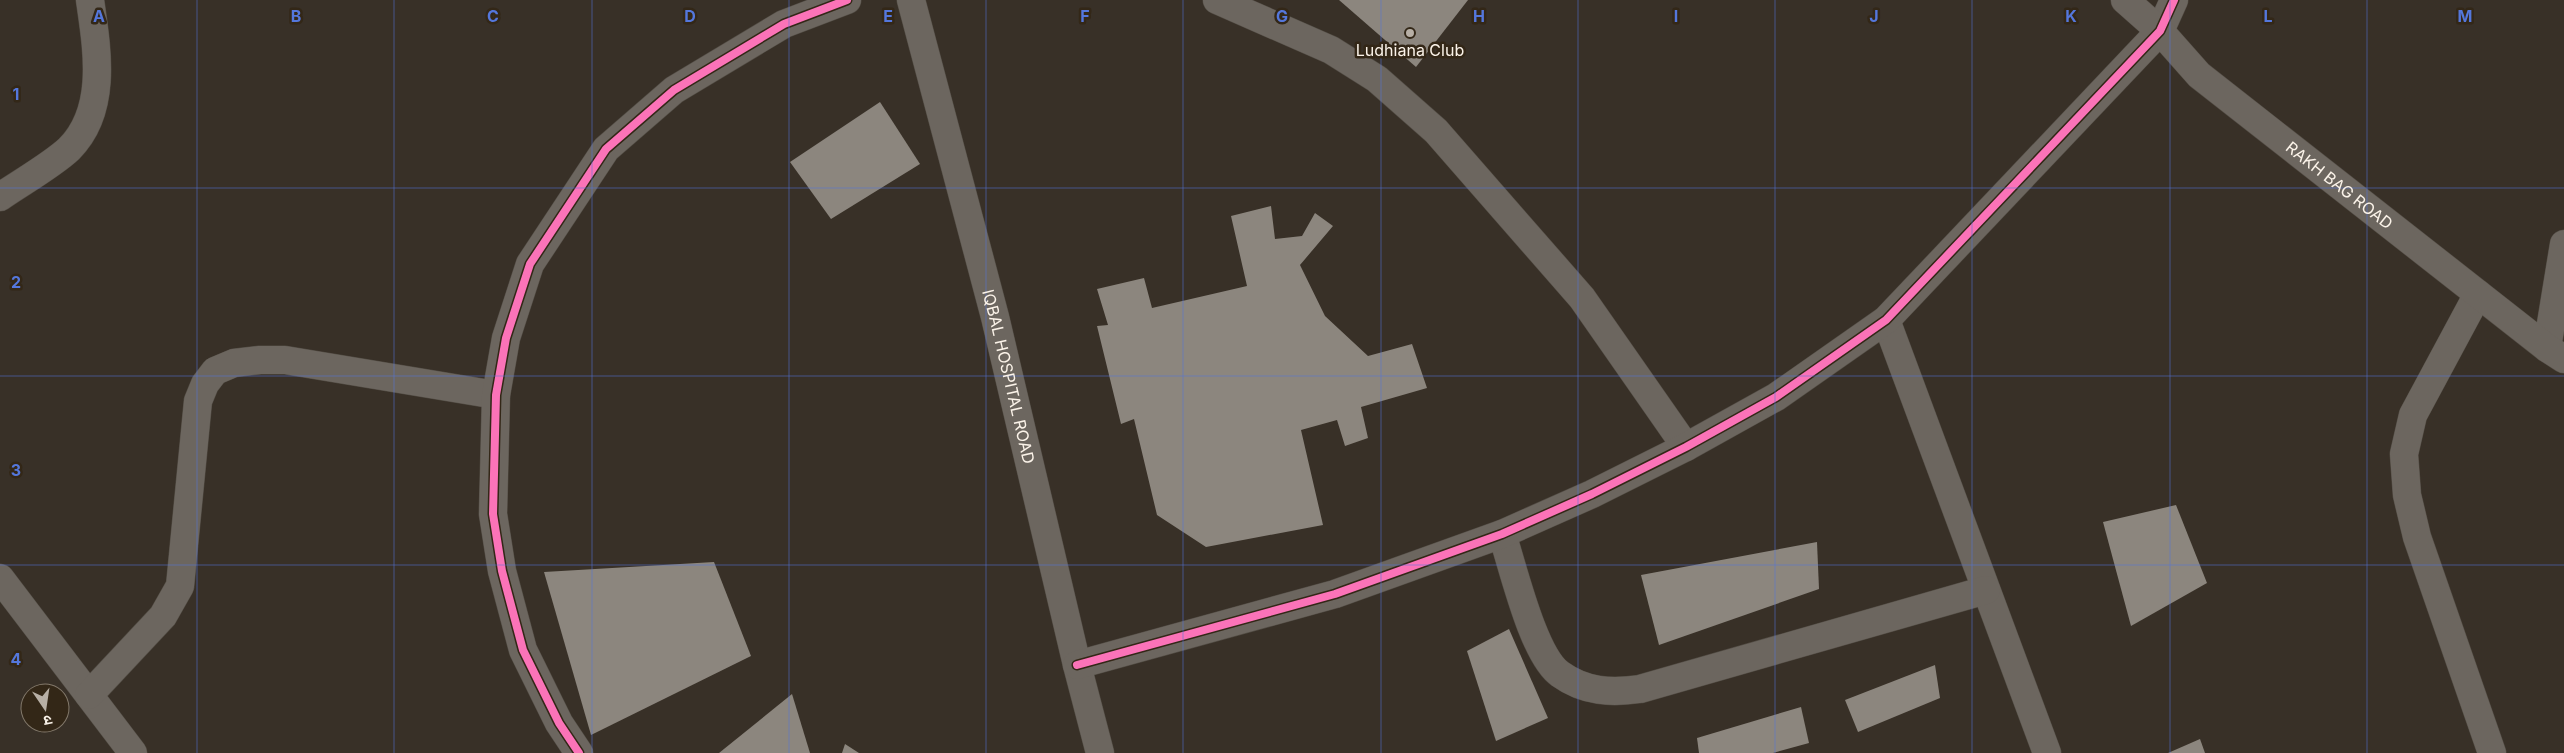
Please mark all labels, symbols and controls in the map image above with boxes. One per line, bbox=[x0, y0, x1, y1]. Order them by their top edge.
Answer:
text: A bbox=[93, 6, 105, 26]
text: B bbox=[291, 6, 301, 26]
text: C bbox=[487, 6, 499, 26]
text: D bbox=[684, 6, 696, 26]
text: E bbox=[883, 6, 893, 26]
text: F bbox=[1080, 6, 1090, 26]
text: G bbox=[1276, 6, 1288, 26]
text: H bbox=[1473, 6, 1485, 26]
text: I bbox=[1674, 6, 1678, 26]
text: J bbox=[1869, 6, 1879, 26]
text: K bbox=[2065, 6, 2077, 26]
text: L bbox=[2263, 6, 2273, 26]
text: M bbox=[2458, 6, 2472, 26]
marker: Ludhiana Club bbox=[1404, 27, 1416, 39]
place label: Ludhiana Club bbox=[1356, 40, 1464, 60]
text: 1 bbox=[13, 84, 19, 104]
street label: RAKH BAG ROAD bbox=[2282, 137, 2397, 233]
text: 2 bbox=[11, 272, 21, 292]
street label: IQBAL HOSPITAL ROAD bbox=[978, 287, 1039, 466]
text: 3 bbox=[11, 460, 21, 480]
text: 4 bbox=[11, 649, 22, 669]
north arrow bbox=[20, 683, 70, 733]
text: उ bbox=[41, 712, 54, 731]

